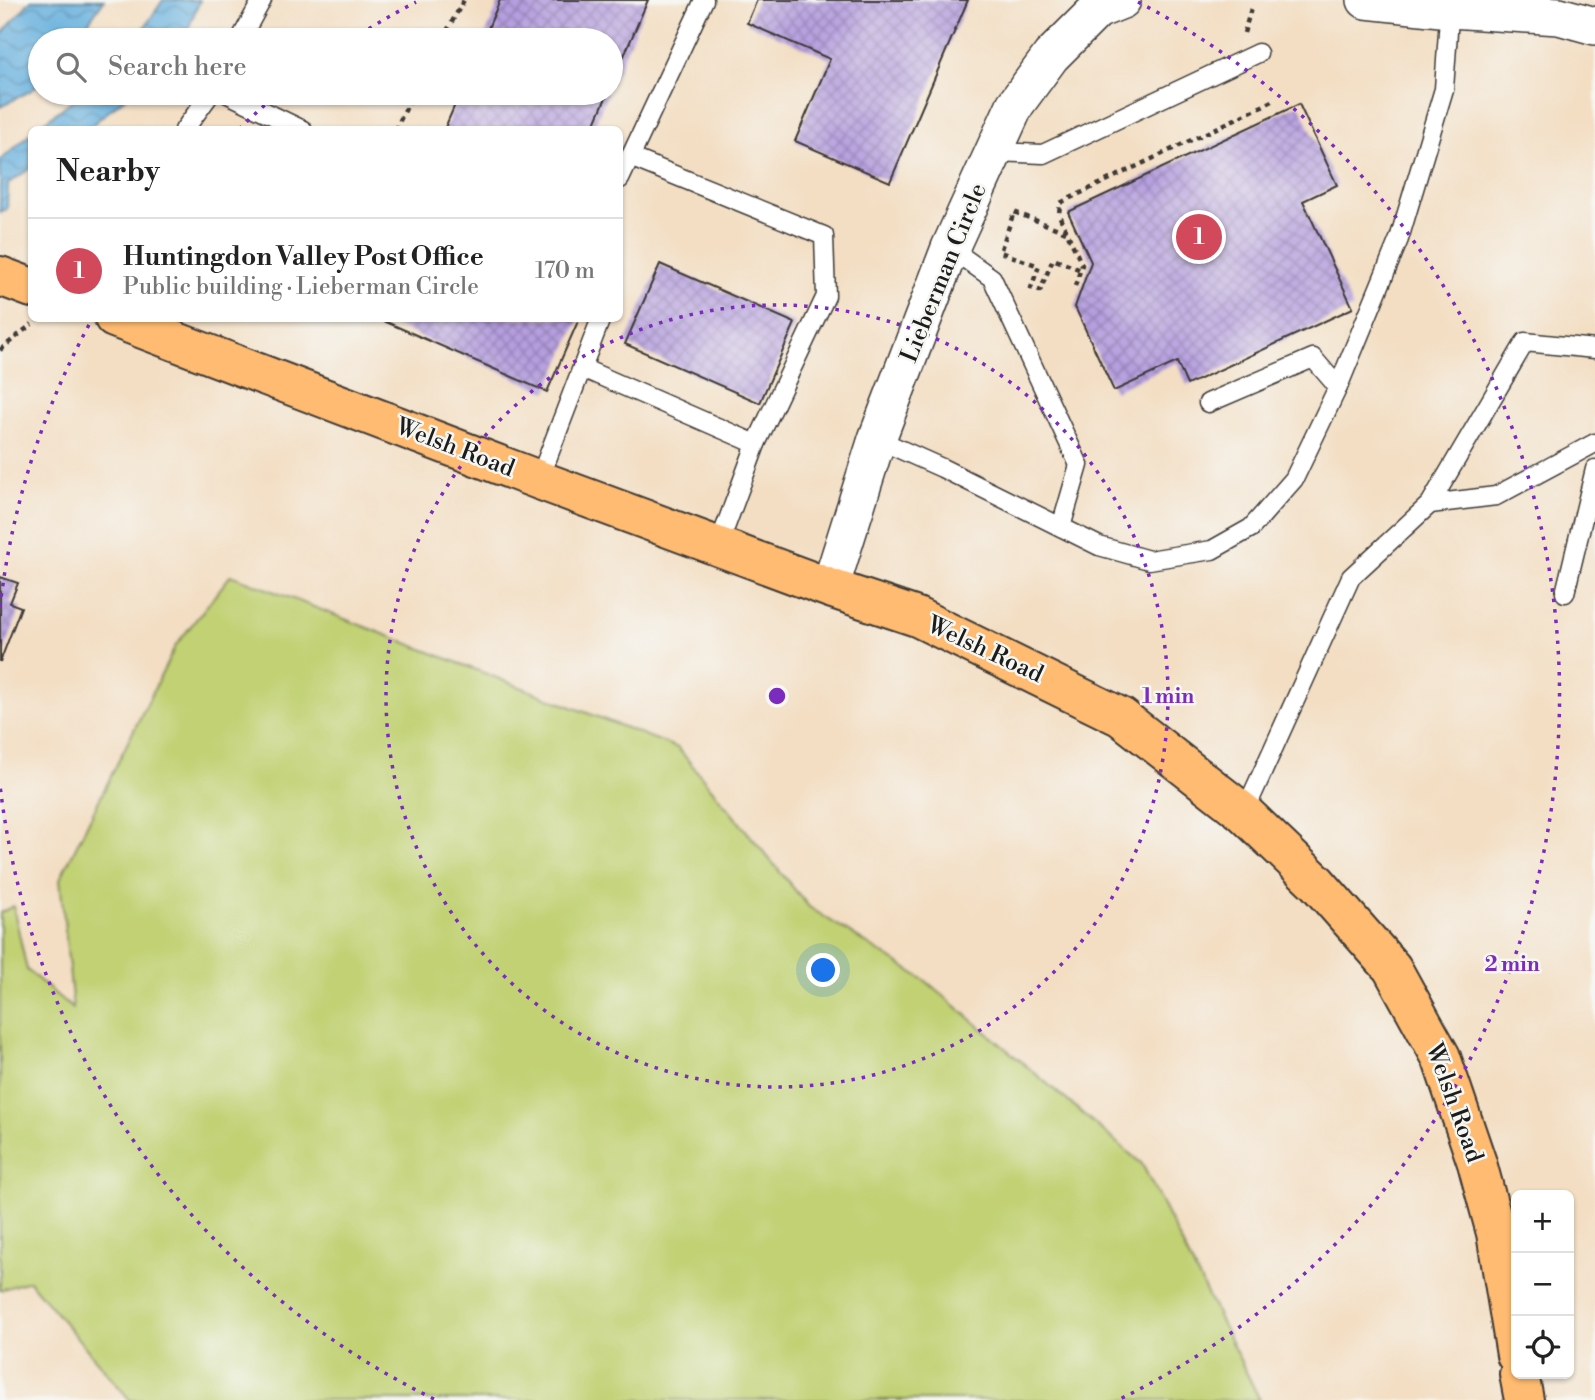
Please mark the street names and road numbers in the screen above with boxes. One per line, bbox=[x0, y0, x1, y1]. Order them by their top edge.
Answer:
street label: Lieberman Circle bbox=[894, 179, 994, 367]
street label: Welsh Road bbox=[390, 411, 519, 485]
street label: Welsh Road bbox=[921, 610, 1048, 690]
street label: Welsh Road bbox=[1418, 1038, 1490, 1167]

